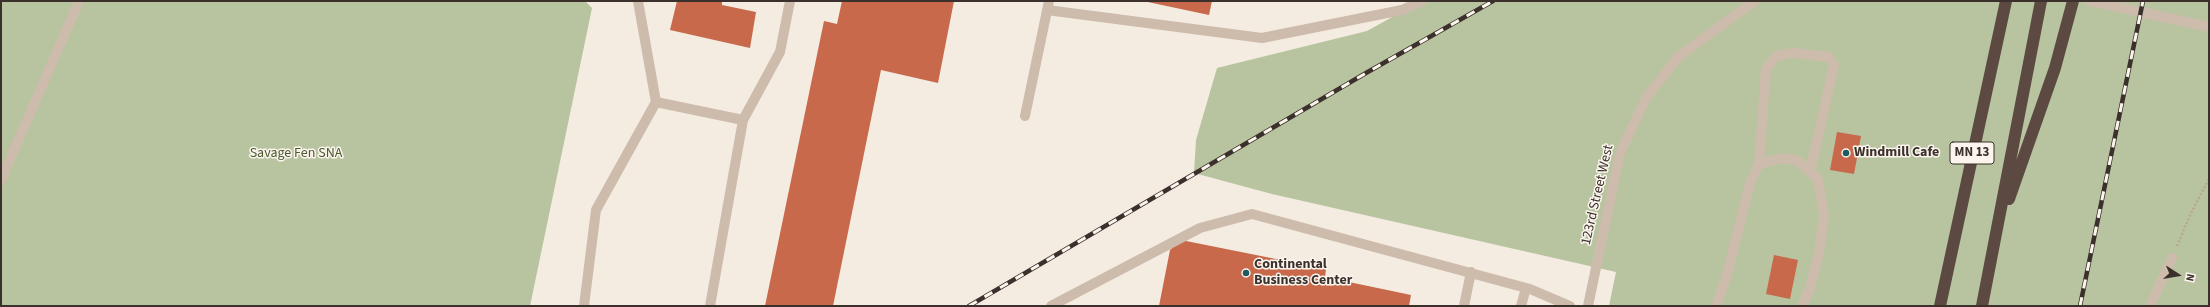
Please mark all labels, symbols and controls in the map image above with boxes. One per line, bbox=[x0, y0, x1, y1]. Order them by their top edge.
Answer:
road number: MN 13 bbox=[1950, 142, 1994, 164]
street label: 123rd Street West bbox=[1578, 143, 1618, 247]
place label: Windmill Cafe bbox=[1854, 145, 1939, 161]
park label: Savage Fen SNA bbox=[250, 146, 342, 162]
marker: Windmill Cafe bbox=[1841, 148, 1851, 158]
north arrow bbox=[2158, 255, 2198, 295]
place label: Continental Business Center bbox=[1254, 257, 1352, 290]
marker: Continental Business Center bbox=[1241, 268, 1251, 278]
text: N bbox=[2182, 272, 2198, 283]

